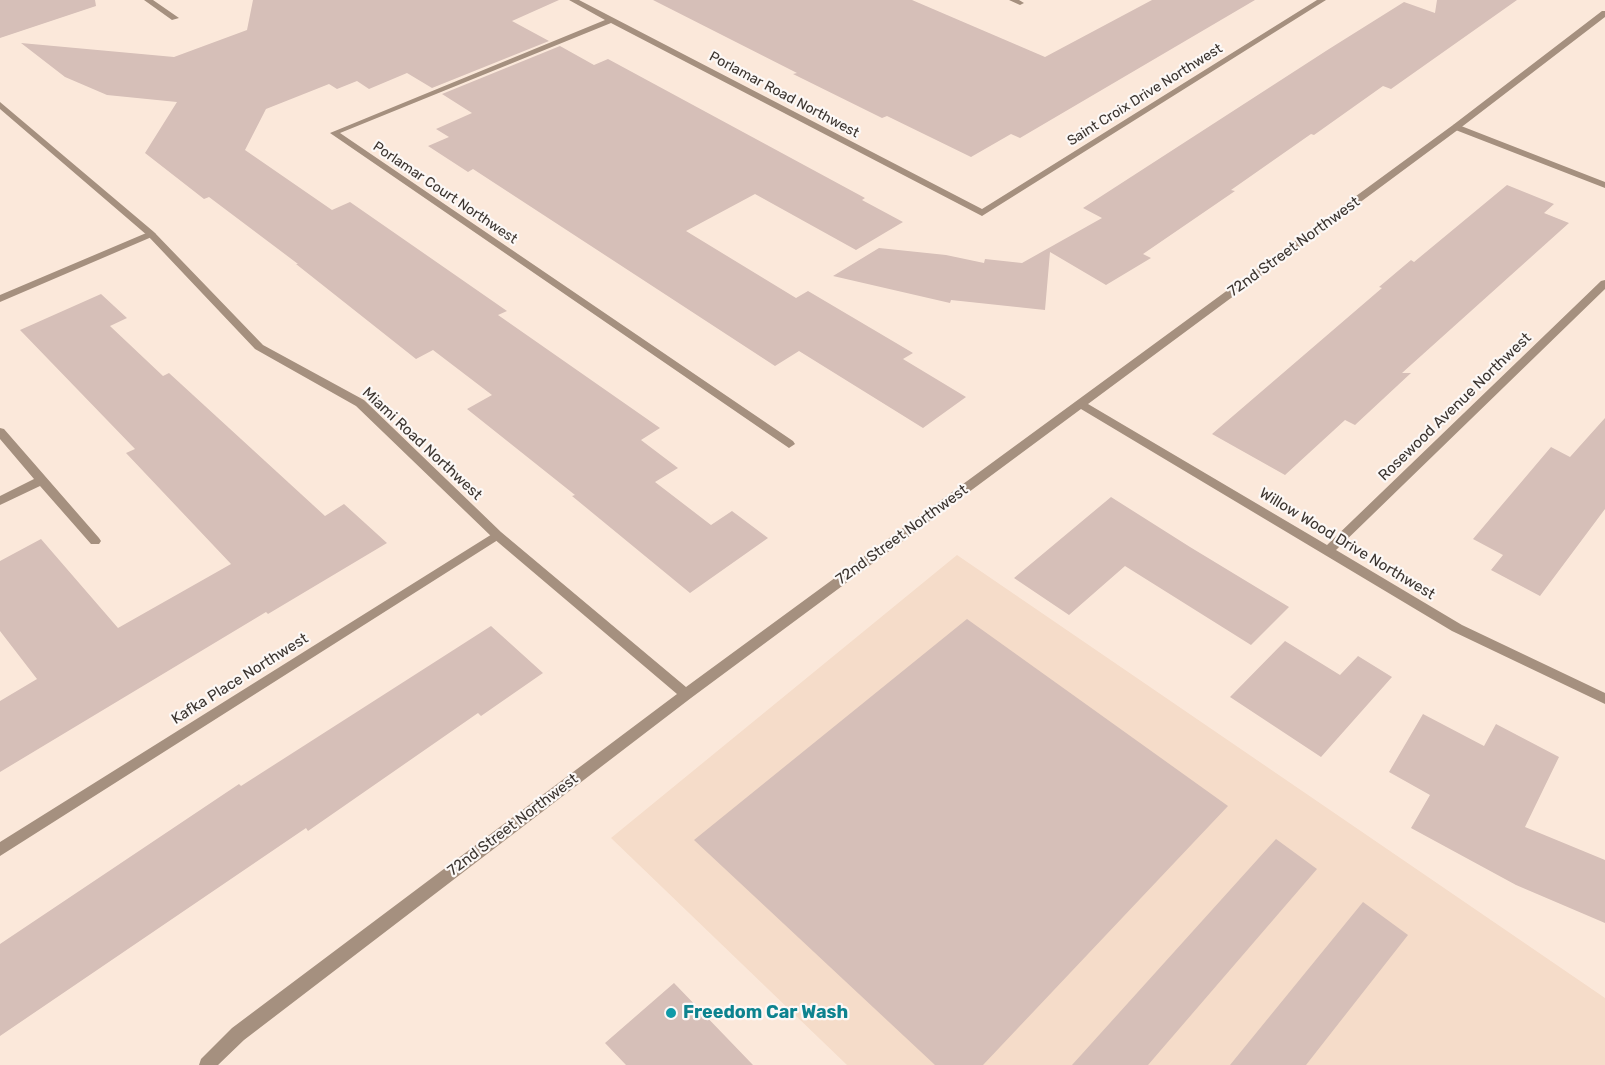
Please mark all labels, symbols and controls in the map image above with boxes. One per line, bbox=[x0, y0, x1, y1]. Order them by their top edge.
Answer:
street label: Saint Croix Drive Northwest bbox=[1064, 40, 1226, 150]
street label: Porlamar Road Northwest bbox=[706, 48, 862, 142]
street label: Porlamar Court Northwest bbox=[370, 138, 520, 248]
street label: 72nd Street Northwest bbox=[1225, 193, 1363, 301]
street label: Rosewood Avenue Northwest bbox=[1375, 329, 1535, 485]
street label: Miami Road Northwest bbox=[358, 384, 486, 504]
street label: 72nd Street Northwest bbox=[833, 481, 971, 589]
street label: Willow Wood Drive Northwest bbox=[1256, 484, 1438, 604]
street label: Kafka Place Northwest bbox=[168, 630, 312, 728]
street label: 72nd Street Northwest bbox=[444, 770, 582, 880]
place label: Freedom Car Wash bbox=[683, 1002, 848, 1024]
marker: Freedom Car Wash bbox=[664, 1006, 678, 1020]

